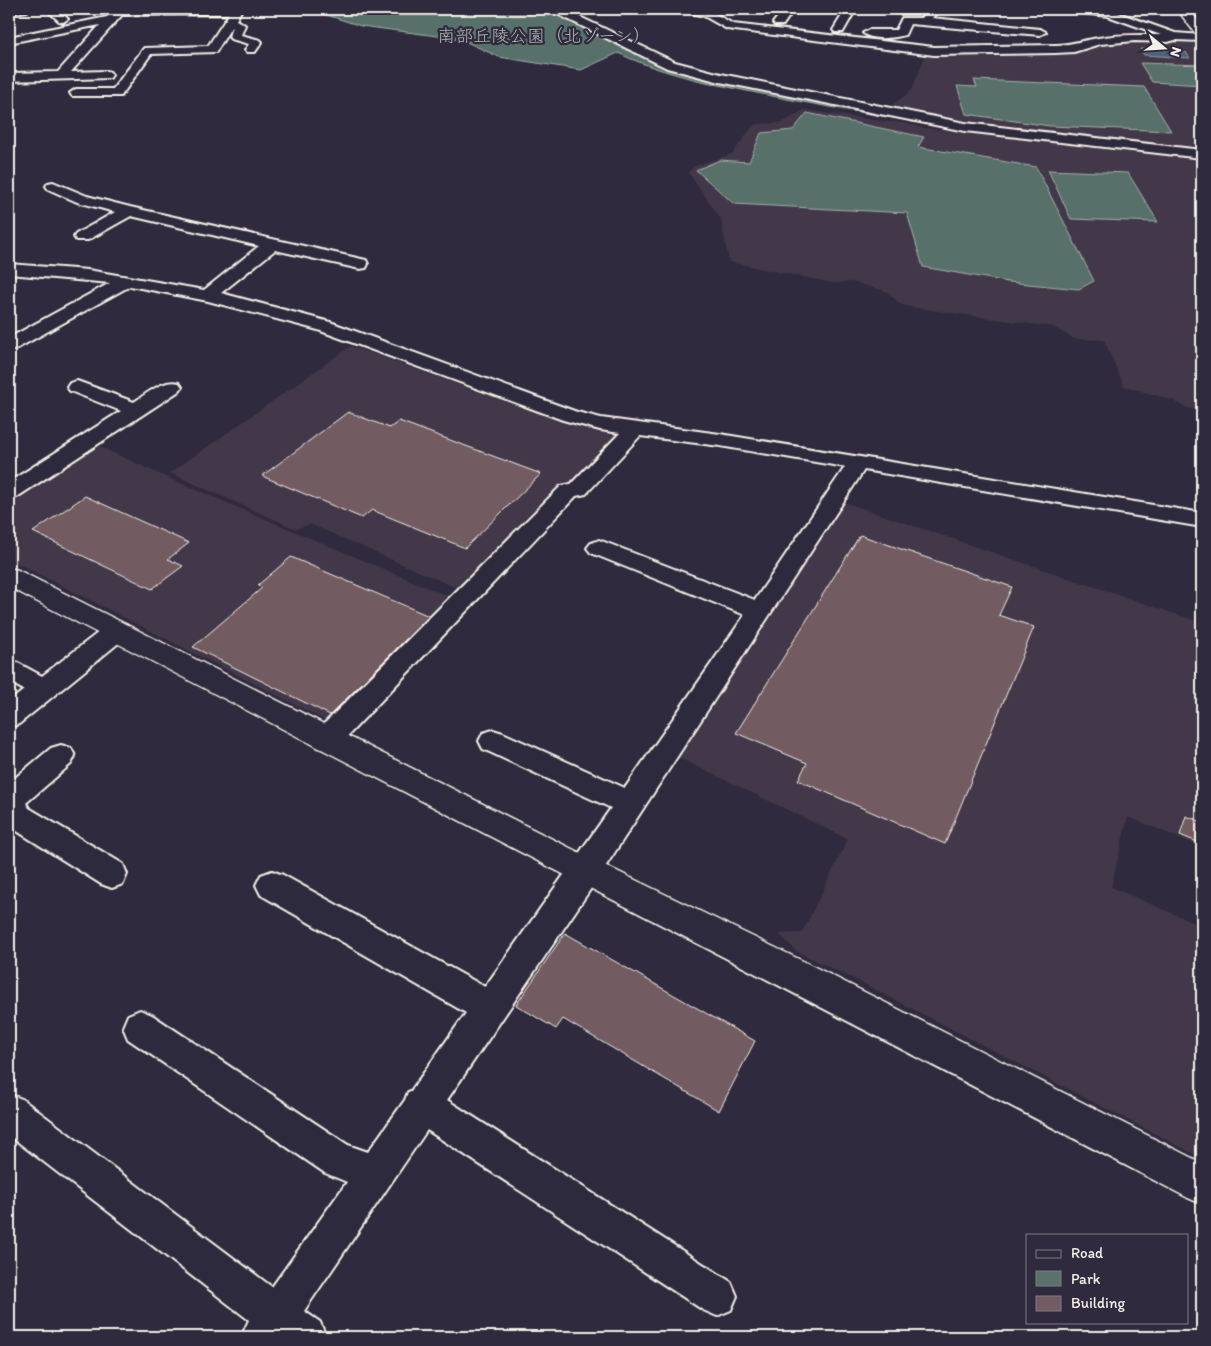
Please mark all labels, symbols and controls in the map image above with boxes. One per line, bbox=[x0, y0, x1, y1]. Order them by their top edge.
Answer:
north arrow bbox=[1138, 22, 1188, 72]
park label: 南部丘陵公園（北ゾーン） bbox=[437, 25, 651, 47]
text: N bbox=[1166, 45, 1185, 59]
legend bbox=[1026, 1234, 1188, 1324]
text: Road bbox=[1071, 1244, 1104, 1262]
text: Park bbox=[1071, 1270, 1101, 1288]
text: Building bbox=[1071, 1294, 1125, 1312]

